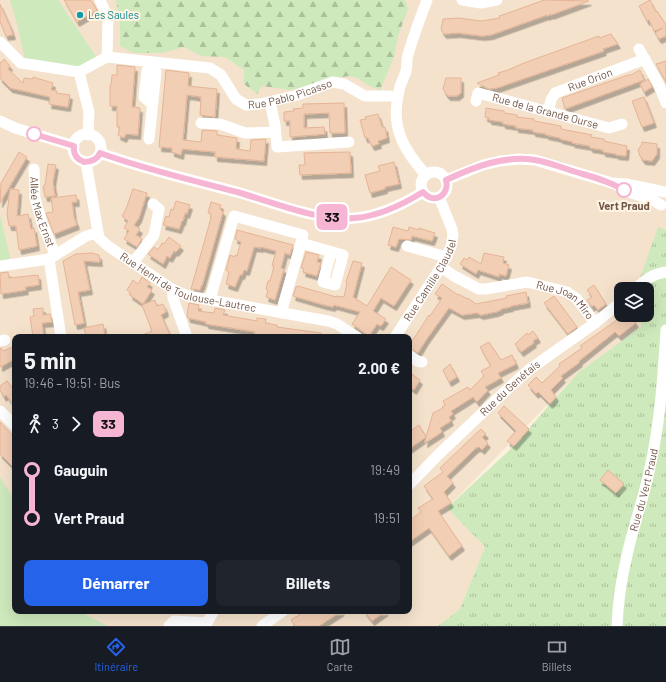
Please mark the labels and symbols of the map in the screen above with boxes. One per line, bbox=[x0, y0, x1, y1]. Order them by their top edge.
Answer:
place label: Les Saules bbox=[88, 8, 139, 21]
marker: Les Saules bbox=[75, 10, 85, 20]
street label: Rue Orion bbox=[566, 65, 614, 94]
street label: Rue Pablo Picasso bbox=[248, 76, 333, 111]
street label: Rue de la Grande Ourse bbox=[491, 90, 600, 131]
unlabelled marker bbox=[26, 126, 42, 142]
street label: Allée Max Ernst bbox=[28, 176, 58, 249]
marker: Vert Praud bbox=[616, 182, 632, 198]
place label: Vert Praud bbox=[598, 199, 650, 212]
line badge: 33 bbox=[314, 204, 350, 230]
street label: Rue Camille Claudel bbox=[400, 238, 458, 323]
street label: Rue Henri de Toulouse-Lautrec bbox=[118, 249, 257, 314]
street label: Rue Joan Miro bbox=[535, 278, 597, 322]
street label: Rue du Genétais bbox=[477, 357, 542, 418]
street label: Rue du Vert Praud bbox=[626, 447, 660, 533]

